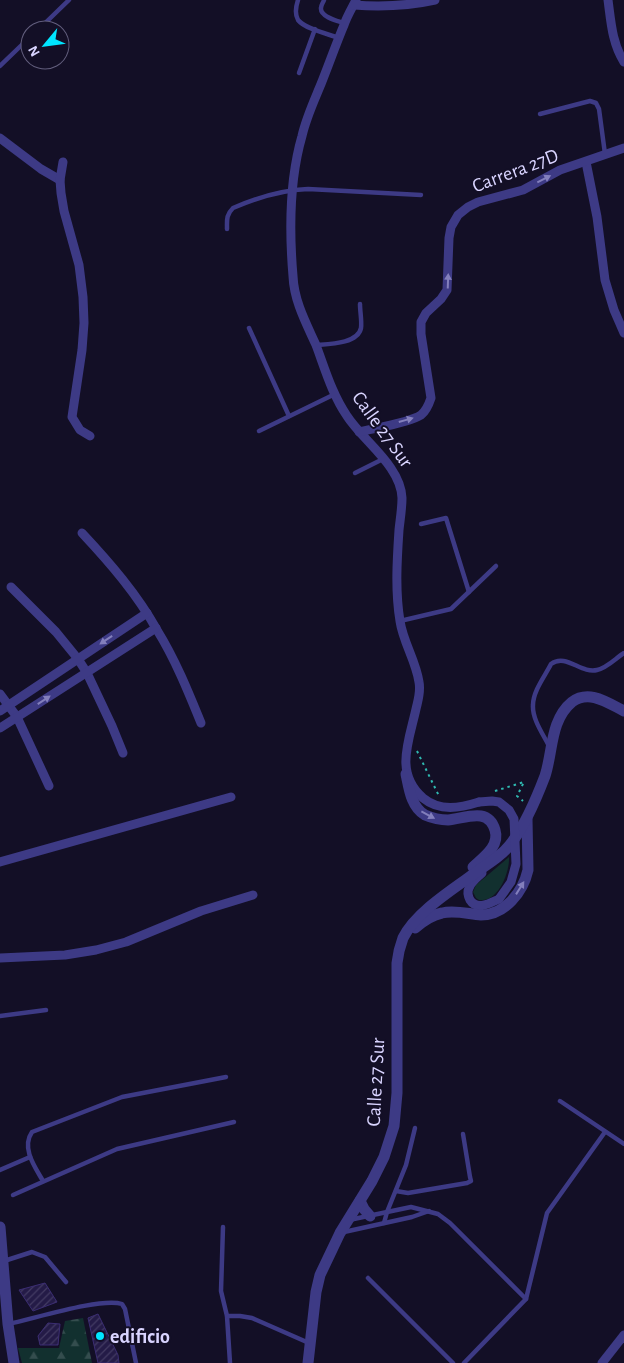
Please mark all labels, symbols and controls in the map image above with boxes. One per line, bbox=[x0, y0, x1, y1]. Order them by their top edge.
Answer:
north arrow bbox=[20, 20, 70, 70]
text: N bbox=[26, 43, 43, 58]
street label: Carrera 27D bbox=[469, 145, 561, 197]
one-way arrow bbox=[537, 175, 551, 183]
one-way arrow bbox=[444, 273, 452, 289]
street label: Calle 27 Sur bbox=[348, 388, 417, 472]
one-way arrow bbox=[399, 416, 414, 424]
one-way arrow bbox=[99, 635, 113, 645]
one-way arrow bbox=[37, 695, 50, 705]
one-way arrow bbox=[420, 811, 435, 819]
one-way arrow bbox=[516, 881, 525, 894]
street label: Calle 27 Sur bbox=[364, 1037, 388, 1127]
place label: edificio bbox=[110, 1327, 170, 1347]
marker: edificio bbox=[94, 1330, 106, 1342]

